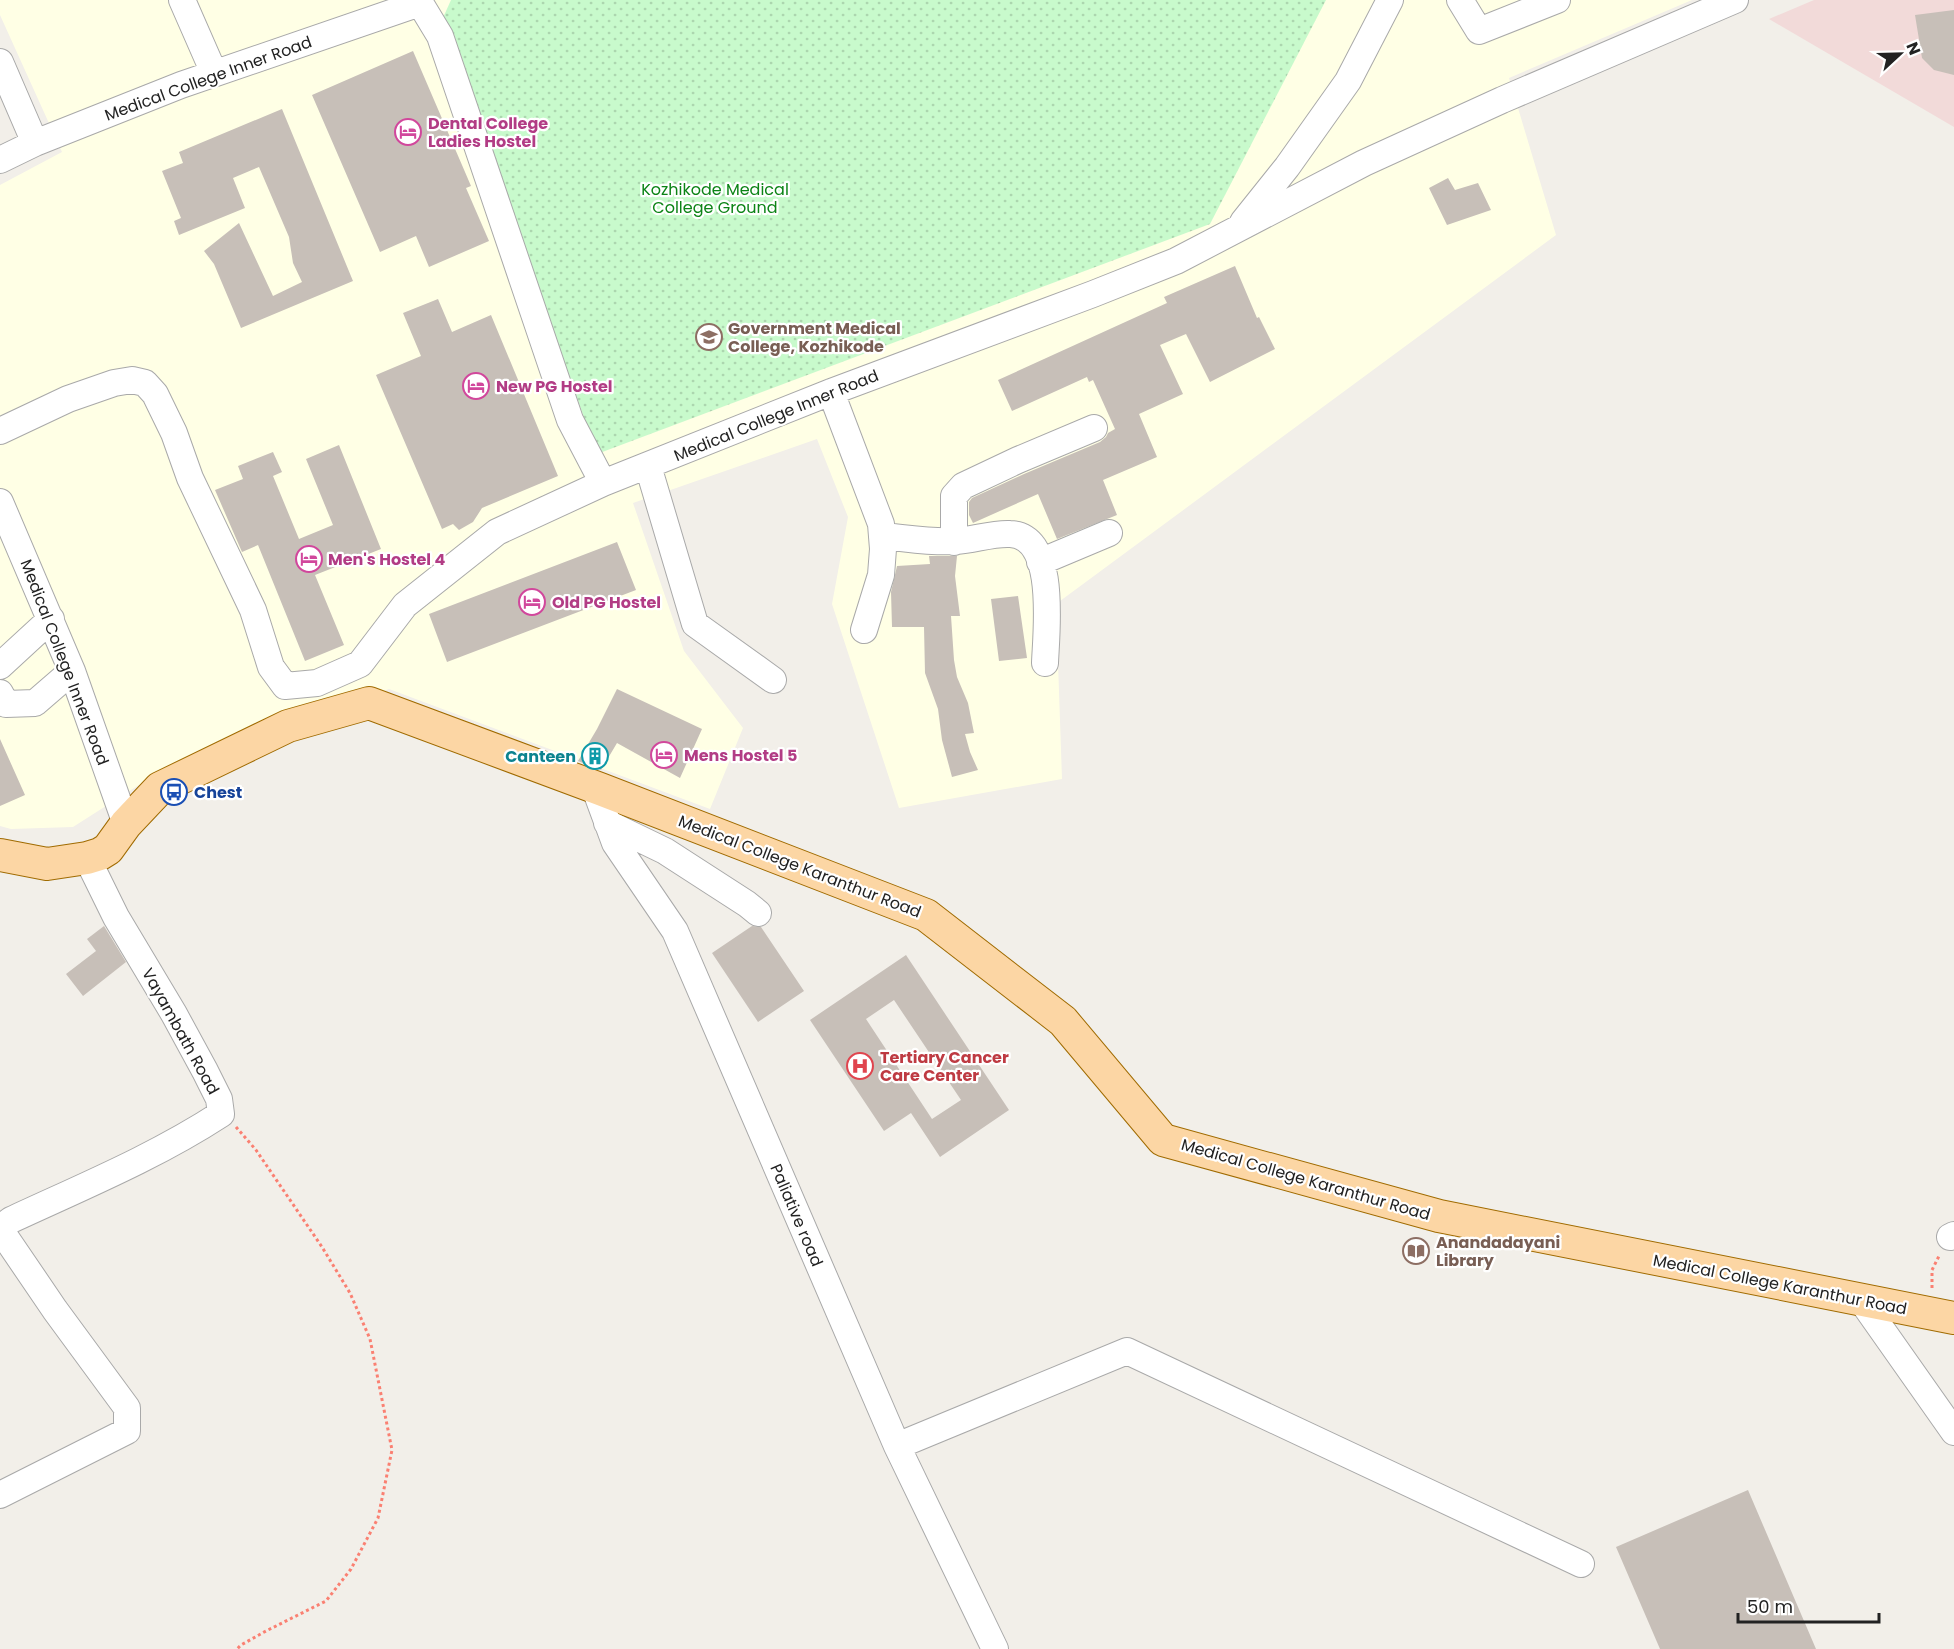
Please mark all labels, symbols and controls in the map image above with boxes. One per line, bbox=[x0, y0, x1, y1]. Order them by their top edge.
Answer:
north arrow bbox=[1870, 24, 1930, 84]
street label: Medical College Inner Road bbox=[101, 30, 315, 127]
text: N bbox=[1901, 39, 1926, 58]
place label: Dental College Ladies Hostel bbox=[428, 112, 548, 153]
hotel icon: Dental College Ladies Hostel bbox=[393, 117, 423, 147]
park label: Kozhikode Medical College Ground bbox=[641, 178, 789, 219]
place label: Government Medical College, Kozhikode bbox=[728, 317, 901, 358]
school or university icon: Government Medical College, Kozhikode bbox=[694, 322, 724, 352]
street label: Medical College Inner Road bbox=[670, 364, 882, 467]
hotel icon: New PG Hostel bbox=[461, 371, 491, 401]
place label: New PG Hostel bbox=[496, 375, 613, 398]
hotel icon: Men's Hostel 4 bbox=[294, 544, 324, 574]
place label: Men's Hostel 4 bbox=[328, 548, 445, 571]
street label: Medical College Inner Road bbox=[15, 556, 114, 768]
hotel icon: Old PG Hostel bbox=[517, 587, 547, 617]
place label: Old PG Hostel bbox=[552, 591, 661, 614]
hotel icon: Mens Hostel 5 bbox=[649, 740, 679, 770]
building icon: Canteen bbox=[580, 741, 610, 771]
place label: Mens Hostel 5 bbox=[684, 744, 797, 767]
place label: Canteen bbox=[505, 745, 576, 768]
bus stop icon: Chest bbox=[159, 777, 189, 807]
place label: Chest bbox=[194, 781, 242, 804]
street label: Medical College Karanthur Road bbox=[675, 809, 924, 923]
street label: Vayambath Road bbox=[136, 964, 225, 1099]
place label: Tertiary Cancer Care Center bbox=[880, 1046, 1009, 1087]
hospital icon: Tertiary Cancer Care Center bbox=[845, 1051, 875, 1081]
street label: Medical College Karanthur Road bbox=[1179, 1133, 1433, 1226]
street label: Paliative road bbox=[765, 1160, 829, 1270]
place label: Anandadayani Library bbox=[1436, 1231, 1560, 1272]
library icon: Anandadayani Library bbox=[1401, 1236, 1431, 1266]
street label: Medical College Karanthur Road bbox=[1651, 1249, 1909, 1320]
scale bar bbox=[1738, 1586, 1879, 1624]
text: 50 m bbox=[1747, 1594, 1793, 1619]

